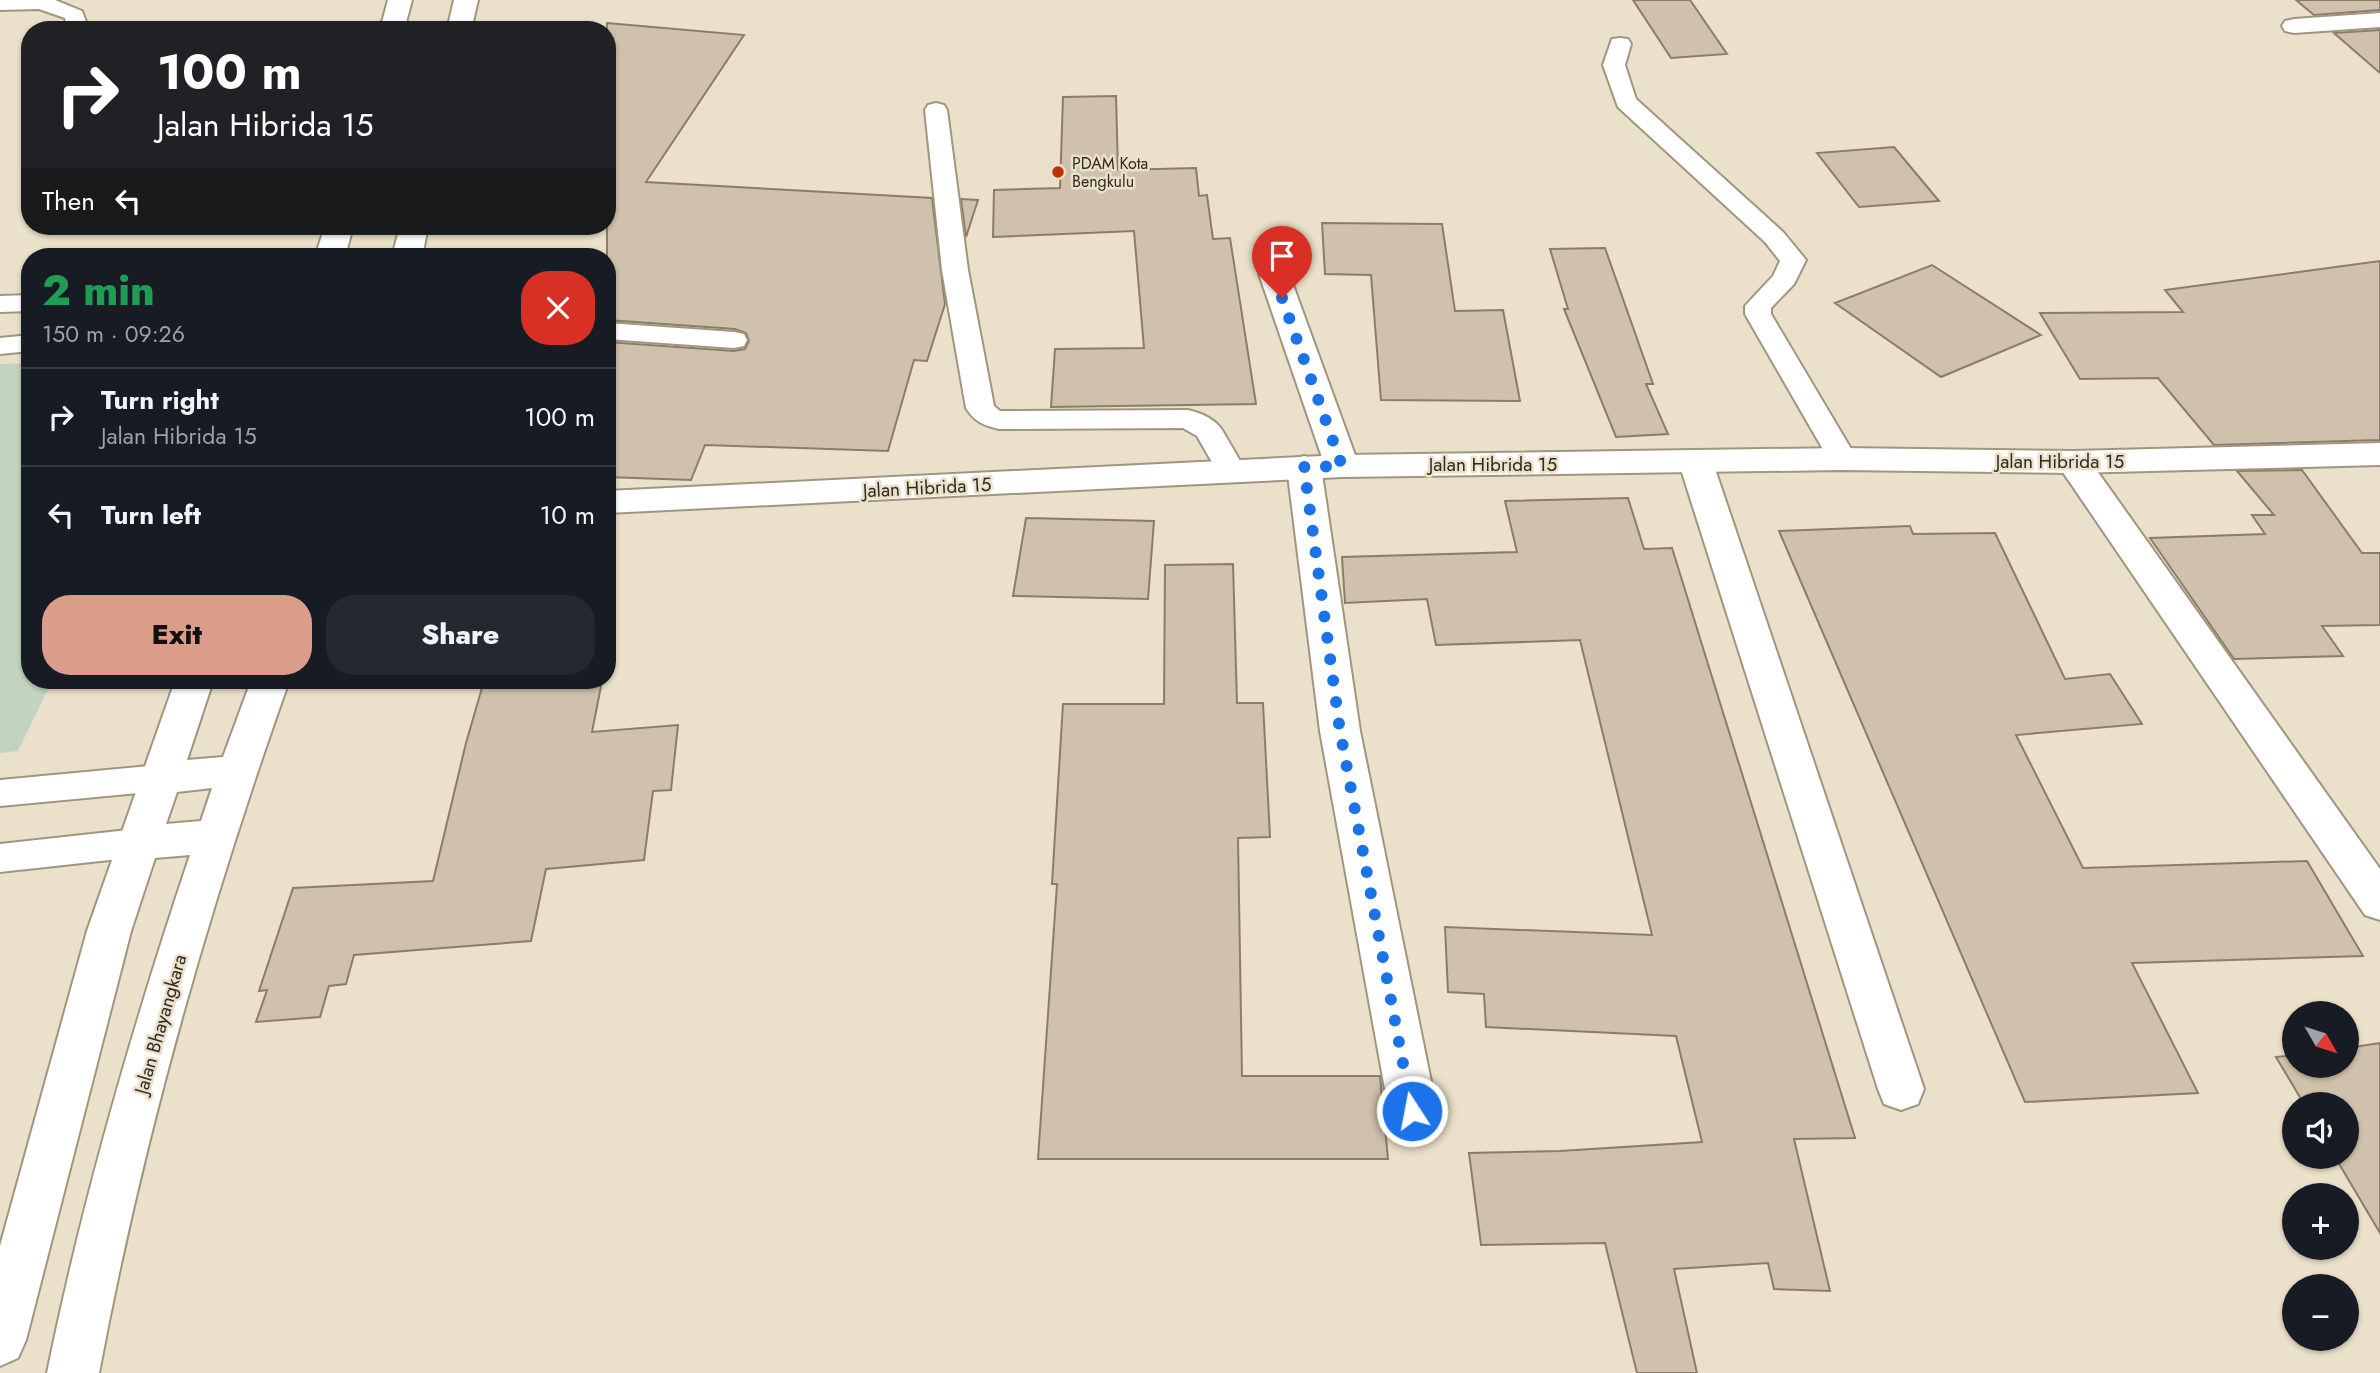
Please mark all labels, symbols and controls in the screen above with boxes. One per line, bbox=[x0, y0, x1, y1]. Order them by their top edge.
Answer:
text: 100 m bbox=[157, 37, 302, 107]
icon: right bbox=[42, 49, 133, 140]
text: Jalan Hibrida 15 bbox=[157, 102, 374, 148]
place label: PDAM Kota Bengkulu bbox=[1072, 152, 1148, 193]
marker: PDAM Kota Bengkulu bbox=[1050, 164, 1066, 180]
text: Then bbox=[42, 182, 95, 220]
icon: left bbox=[109, 182, 147, 220]
pin bbox=[1252, 226, 1312, 298]
icon: arrive bbox=[1263, 237, 1301, 275]
text: 2 min bbox=[42, 260, 155, 321]
button: close bbox=[521, 271, 595, 345]
text: 150 m · 09:26 bbox=[42, 317, 185, 351]
text: Turn right bbox=[101, 381, 219, 419]
icon: right bbox=[42, 398, 80, 436]
text: 100 m bbox=[524, 398, 595, 436]
text: Jalan Hibrida 15 bbox=[101, 419, 257, 453]
street label: Jalan Hibrida 15 bbox=[1993, 448, 2124, 475]
street label: Jalan Hibrida 15 bbox=[1426, 451, 1557, 478]
street label: Jalan Hibrida 15 bbox=[859, 471, 992, 505]
icon: left bbox=[42, 496, 80, 534]
text: Turn left bbox=[101, 496, 201, 534]
text: 10 m bbox=[540, 496, 595, 534]
button: Exit bbox=[42, 595, 312, 675]
button: Share bbox=[326, 595, 595, 675]
street label: Jalan Bhayangkara bbox=[127, 951, 193, 1100]
north arrow bbox=[2282, 1001, 2359, 1078]
map controls bbox=[2282, 1001, 2359, 1351]
position arrow bbox=[1375, 1074, 1449, 1148]
button: sound bbox=[2282, 1092, 2359, 1169]
button: + bbox=[2282, 1183, 2359, 1260]
button: − bbox=[2282, 1274, 2359, 1351]

